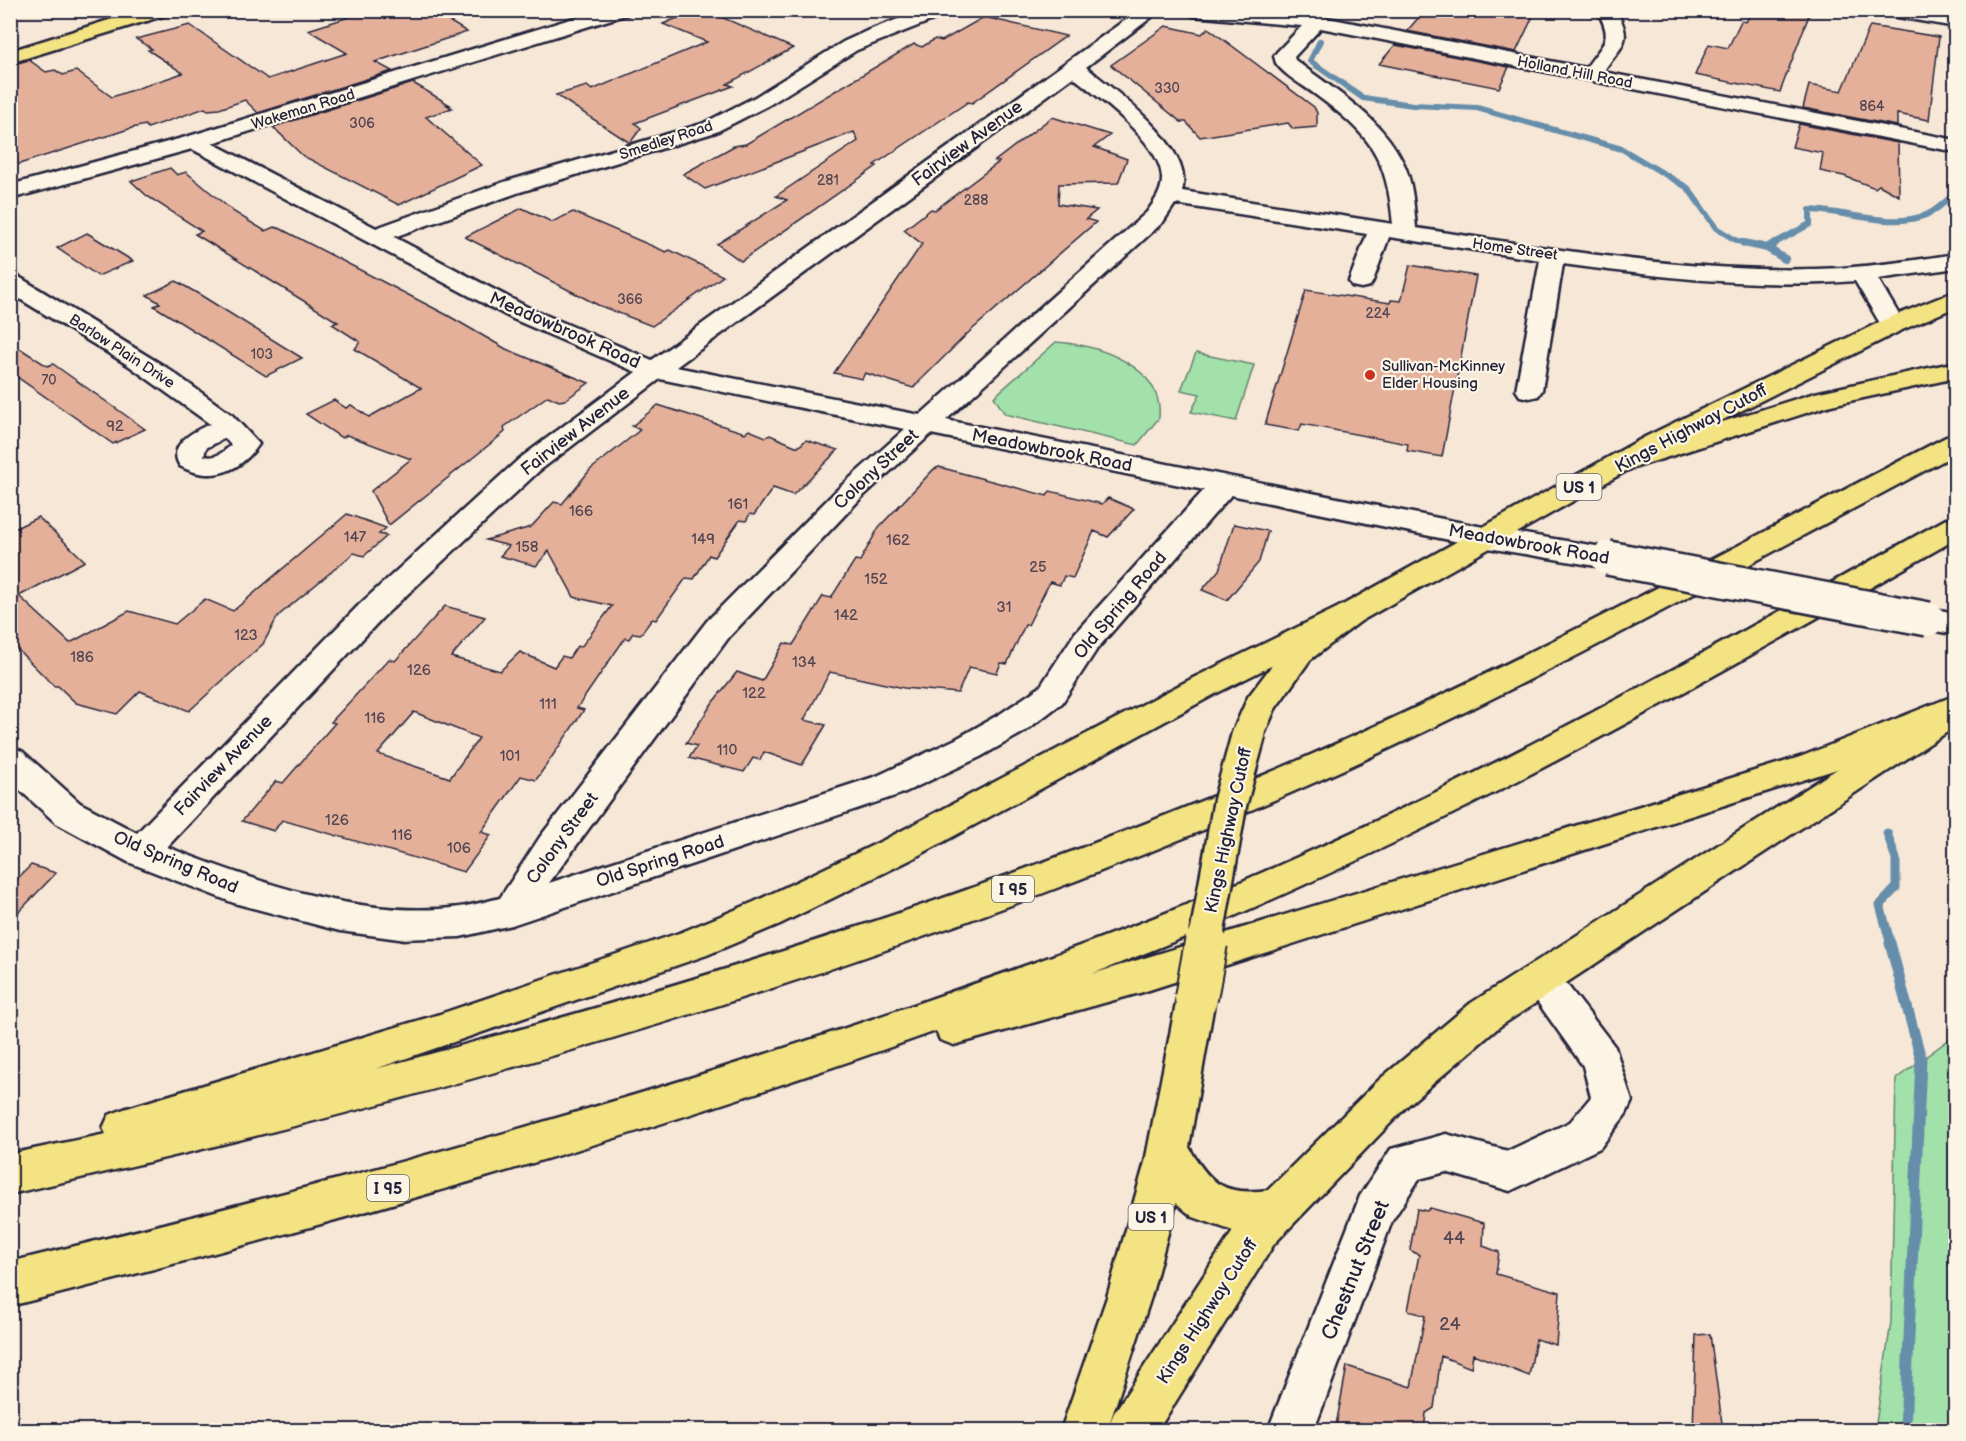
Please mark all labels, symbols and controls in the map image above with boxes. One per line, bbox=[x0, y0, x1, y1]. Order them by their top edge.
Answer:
street label: Holland Hill Road bbox=[1516, 52, 1634, 93]
house number: 330 bbox=[1154, 80, 1180, 97]
street label: Wakeman Road bbox=[249, 85, 357, 134]
street label: Fairview Avenue bbox=[908, 96, 1027, 191]
house number: 864 bbox=[1859, 98, 1885, 115]
house number: 306 bbox=[349, 115, 375, 132]
street label: Smedley Road bbox=[617, 116, 715, 165]
house number: 281 bbox=[817, 172, 839, 189]
house number: 288 bbox=[964, 192, 988, 209]
street label: Home Street bbox=[1471, 234, 1559, 265]
street label: Meadowbrook Road bbox=[486, 288, 643, 373]
house number: 366 bbox=[617, 291, 643, 308]
house number: 224 bbox=[1366, 305, 1391, 322]
street label: Barlow Plain Drive bbox=[65, 310, 178, 393]
house number: 103 bbox=[251, 346, 273, 363]
place label: Sullivan-McKinney Elder Housing bbox=[1382, 357, 1505, 393]
marker: Sullivan-McKinney Elder Housing bbox=[1363, 368, 1377, 382]
house number: 70 bbox=[41, 372, 57, 389]
street label: Kings Highway Cutoff bbox=[1612, 379, 1771, 477]
street label: Fairview Avenue bbox=[517, 382, 634, 480]
house number: 92 bbox=[106, 417, 124, 436]
street label: Colony Street bbox=[830, 424, 923, 514]
street label: Meadowbrook Road bbox=[970, 425, 1134, 476]
road number: US 1 bbox=[1556, 474, 1602, 500]
house number: 161 bbox=[728, 495, 748, 514]
house number: 166 bbox=[569, 502, 593, 521]
street label: Meadowbrook Road bbox=[1447, 520, 1611, 569]
house number: 147 bbox=[344, 528, 367, 547]
house number: 149 bbox=[691, 530, 715, 549]
house number: 162 bbox=[886, 531, 910, 550]
house number: 158 bbox=[515, 538, 539, 557]
street label: Old Spring Road bbox=[1069, 547, 1171, 663]
house number: 25 bbox=[1029, 558, 1047, 577]
house number: 152 bbox=[864, 570, 888, 589]
house number: 31 bbox=[996, 598, 1012, 617]
house number: 142 bbox=[834, 606, 858, 625]
house number: 123 bbox=[234, 626, 258, 645]
house number: 186 bbox=[70, 648, 94, 667]
house number: 134 bbox=[792, 653, 816, 672]
house number: 126 bbox=[407, 661, 431, 680]
house number: 122 bbox=[742, 684, 766, 703]
house number: 111 bbox=[539, 695, 557, 714]
house number: 116 bbox=[365, 709, 385, 728]
street label: Fairview Avenue bbox=[170, 710, 277, 820]
house number: 110 bbox=[717, 741, 737, 760]
street label: Kings Highway Cutoff bbox=[1201, 745, 1256, 915]
house number: 101 bbox=[500, 747, 520, 766]
street label: Colony Street bbox=[522, 788, 603, 888]
house number: 126 bbox=[325, 811, 349, 830]
house number: 116 bbox=[392, 826, 412, 845]
street label: Old Spring Road bbox=[110, 827, 241, 898]
street label: Old Spring Road bbox=[593, 831, 727, 892]
house number: 106 bbox=[447, 839, 471, 858]
road number: I 95 bbox=[992, 876, 1034, 902]
road number: I 95 bbox=[367, 1175, 409, 1201]
street label: Chestnut Street bbox=[1316, 1196, 1395, 1344]
road number: US 1 bbox=[1128, 1204, 1174, 1230]
house number: 44 bbox=[1443, 1228, 1465, 1249]
street label: Kings Highway Cutoff bbox=[1152, 1234, 1262, 1388]
house number: 24 bbox=[1439, 1314, 1461, 1335]

